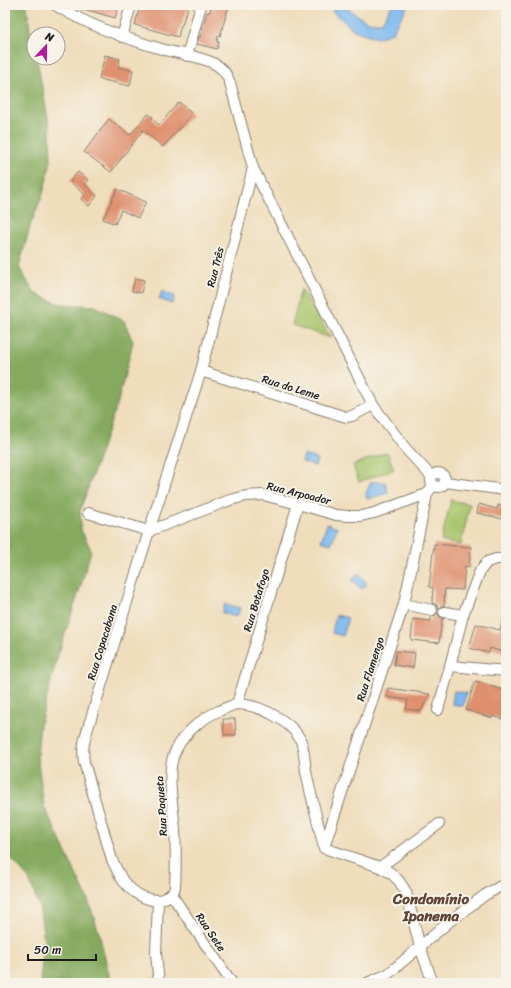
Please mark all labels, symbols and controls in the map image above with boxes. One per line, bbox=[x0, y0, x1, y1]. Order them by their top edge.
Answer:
north arrow bbox=[26, 26, 66, 66]
text: N bbox=[42, 27, 57, 48]
street label: Rua Três bbox=[201, 244, 230, 289]
street label: Rua do Leme bbox=[259, 370, 323, 405]
street label: Rua Arpoador bbox=[265, 476, 334, 511]
street label: Rua Botafogo bbox=[238, 566, 275, 634]
street label: Rua Copacabana bbox=[82, 601, 123, 682]
street label: Rua Flamengo bbox=[351, 634, 390, 704]
street label: Rua Paqueta bbox=[150, 775, 173, 837]
district label: Condomínio Ipanema bbox=[392, 886, 469, 929]
street label: Rua Sete bbox=[191, 909, 231, 956]
scale bar bbox=[28, 936, 96, 962]
text: 50 m bbox=[34, 939, 61, 961]

